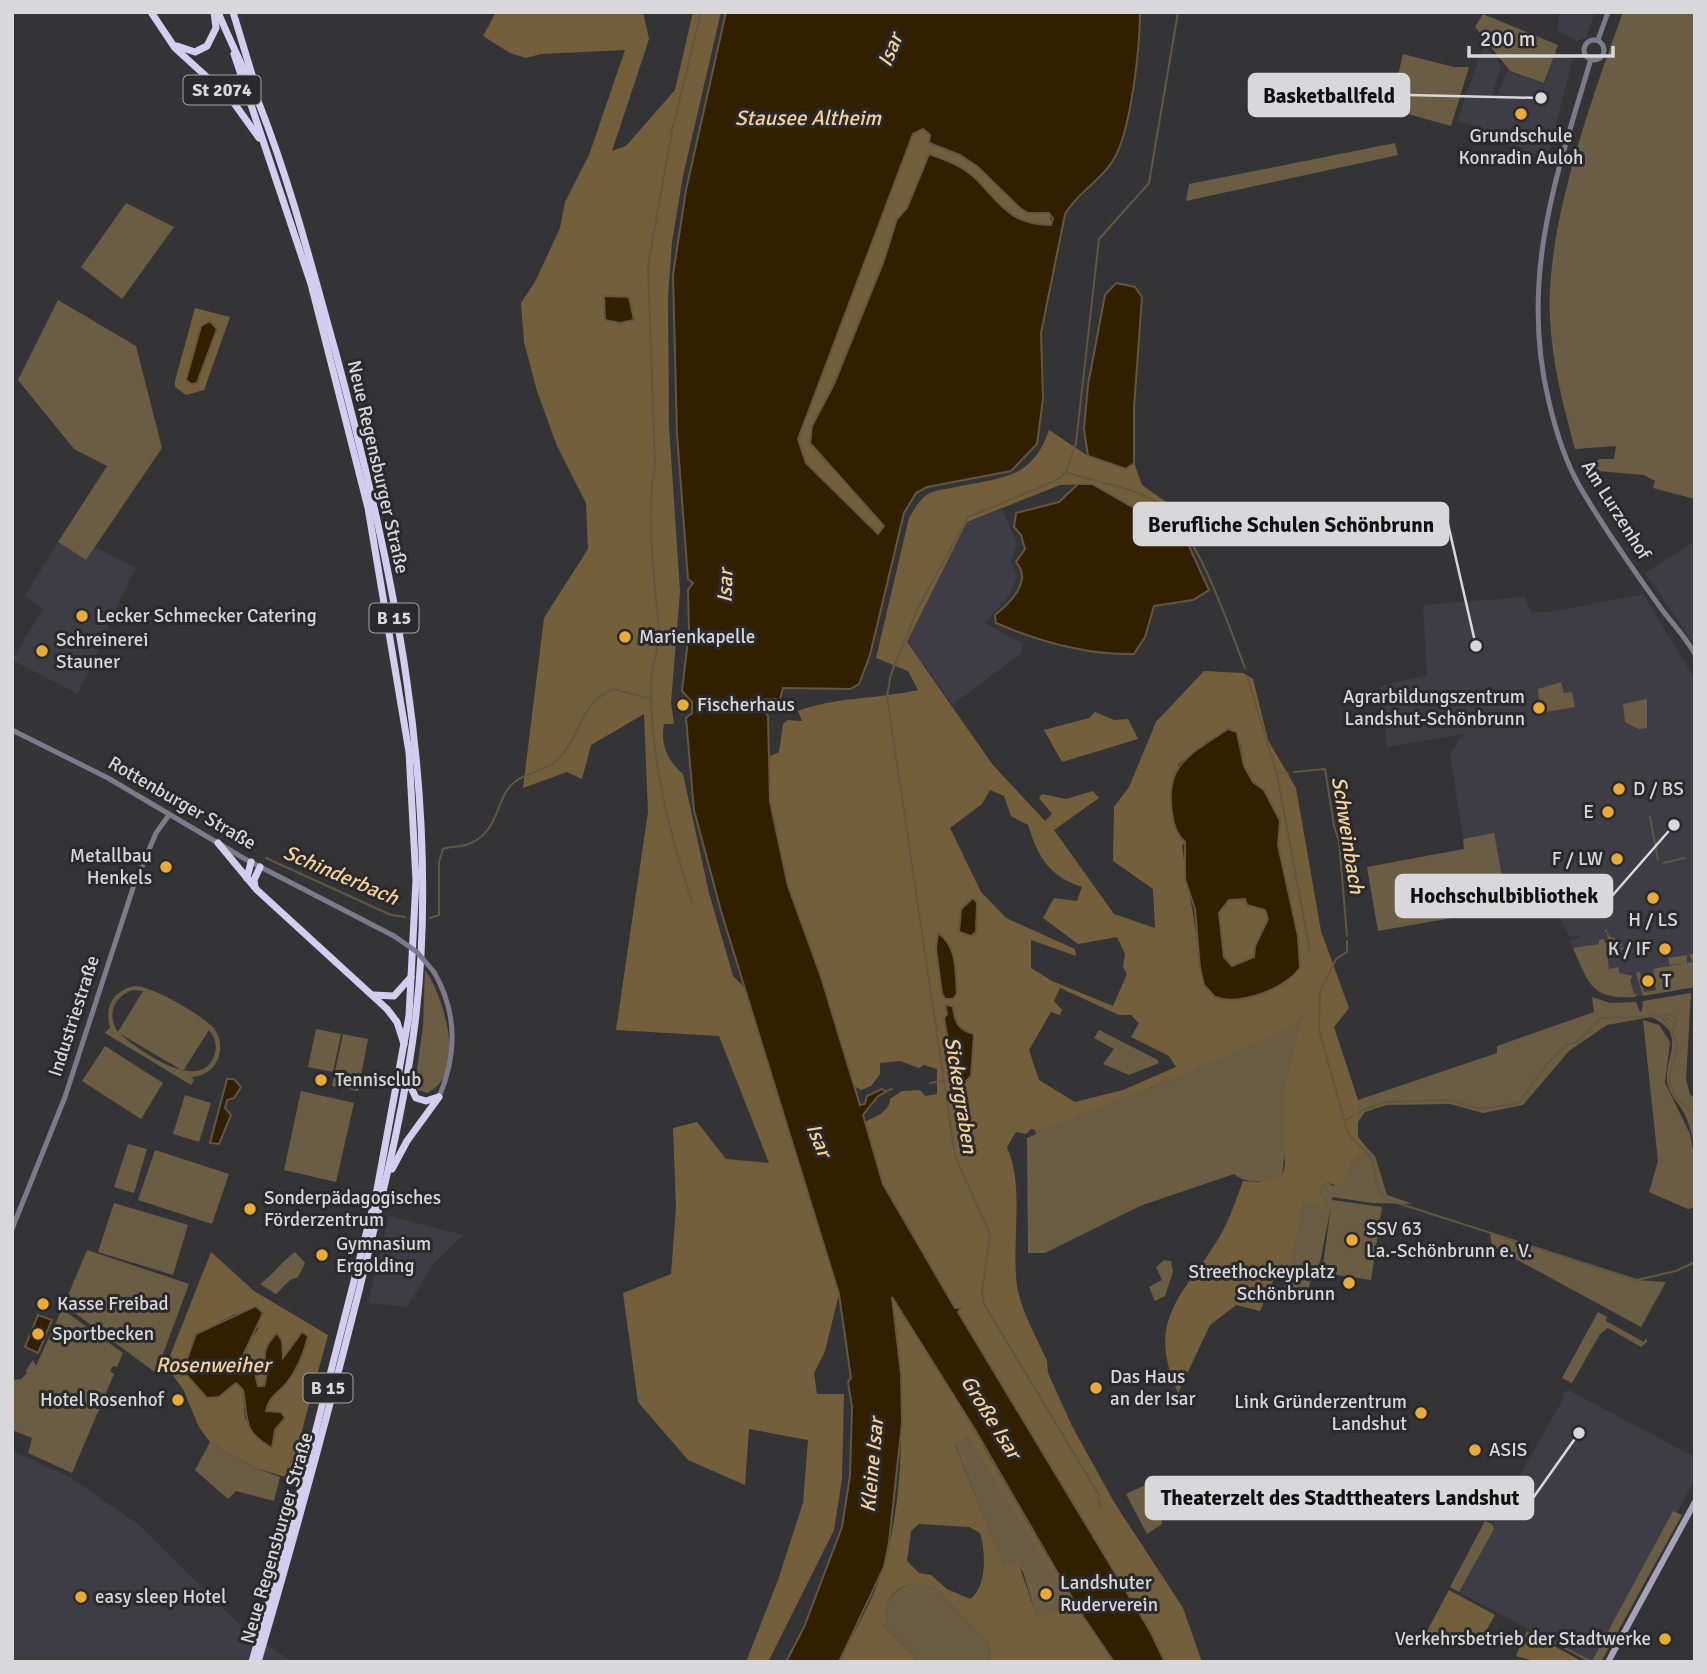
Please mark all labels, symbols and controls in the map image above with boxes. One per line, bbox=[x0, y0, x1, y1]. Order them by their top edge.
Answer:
scale bar bbox=[1469, 14, 1612, 58]
water label: Isar bbox=[872, 26, 910, 71]
text: 200 m bbox=[1480, 26, 1535, 52]
callout: Basketballfeld bbox=[1249, 74, 1409, 116]
road number: St 2074 bbox=[184, 76, 260, 104]
text: Basketballfeld bbox=[1263, 83, 1395, 109]
water label: Stausee Altheim bbox=[735, 105, 882, 131]
marker: Grundschule Konradin Auloh bbox=[1513, 106, 1529, 122]
place label: Grundschule Konradin Auloh bbox=[1459, 124, 1583, 170]
street label: Neue Regensburger Straße bbox=[342, 358, 414, 576]
street label: Am Lurzenhof bbox=[1576, 456, 1657, 565]
callout: Berufliche Schulen Schönbrunn bbox=[1134, 503, 1448, 545]
text: Berufliche Schulen Schönbrunn bbox=[1148, 512, 1434, 538]
water label: Isar bbox=[711, 565, 739, 603]
place label: Lecker Schmecker Catering bbox=[96, 604, 317, 628]
road number: B 15 bbox=[370, 604, 418, 632]
marker: Lecker Schmecker Catering bbox=[74, 608, 90, 624]
place label: Marienkapelle bbox=[639, 625, 755, 649]
place label: Schreinerei Stauner bbox=[56, 628, 148, 674]
marker: Marienkapelle bbox=[617, 629, 633, 645]
marker: Schreinerei Stauner bbox=[34, 643, 50, 659]
place label: Agrarbildungszentrum Landshut-Schönbrunn bbox=[1343, 685, 1525, 731]
place label: Fischerhaus bbox=[697, 693, 795, 717]
marker: Fischerhaus bbox=[675, 697, 691, 713]
marker: Agrarbildungszentrum Landshut-Schönbrunn bbox=[1531, 700, 1547, 716]
street label: Rottenburger Straße bbox=[104, 751, 260, 855]
water label: Schweinbach bbox=[1326, 775, 1370, 896]
place label: D / BS bbox=[1633, 777, 1684, 801]
marker: D / BS bbox=[1611, 781, 1627, 797]
place label: E bbox=[1583, 800, 1594, 824]
marker: E bbox=[1600, 804, 1616, 820]
water label: Schinderbach bbox=[280, 839, 403, 911]
place label: Metallbau Henkels bbox=[70, 844, 152, 890]
place label: F / LW bbox=[1552, 847, 1603, 871]
marker: F / LW bbox=[1609, 851, 1625, 867]
marker: Metallbau Henkels bbox=[158, 859, 174, 875]
callout: Hochschulbibliothek bbox=[1396, 875, 1612, 917]
text: Hochschulbibliothek bbox=[1410, 883, 1598, 909]
marker: H / LS bbox=[1645, 890, 1661, 906]
place label: H / LS bbox=[1628, 908, 1678, 932]
place label: K / IF bbox=[1608, 937, 1651, 961]
marker: K / IF bbox=[1657, 941, 1673, 957]
street label: Industriestraße bbox=[43, 952, 105, 1080]
place label: T bbox=[1662, 969, 1672, 993]
marker: T bbox=[1640, 973, 1656, 989]
water label: Sickergraben bbox=[939, 1035, 983, 1156]
place label: Tennisclub bbox=[335, 1068, 421, 1092]
marker: Tennisclub bbox=[313, 1072, 329, 1088]
water label: Isar bbox=[800, 1119, 839, 1164]
place label: Sonderpädagogisches Förderzentrum bbox=[264, 1186, 441, 1232]
marker: Sonderpädagogisches Förderzentrum bbox=[242, 1201, 258, 1217]
place label: SSV 63 La.-Schönbrunn e. V. bbox=[1366, 1217, 1532, 1263]
place label: Gymnasium Ergolding bbox=[336, 1232, 431, 1278]
marker: SSV 63 La.-Schönbrunn e. V. bbox=[1344, 1232, 1360, 1248]
marker: Gymnasium Ergolding bbox=[314, 1247, 330, 1263]
place label: Streethockeyplatz Schönbrunn bbox=[1188, 1260, 1335, 1306]
marker: Streethockeyplatz Schönbrunn bbox=[1341, 1275, 1357, 1291]
place label: Kasse Freibad bbox=[57, 1292, 169, 1316]
marker: Kasse Freibad bbox=[35, 1296, 51, 1312]
place label: Sportbecken bbox=[52, 1322, 154, 1346]
marker: Sportbecken bbox=[30, 1326, 46, 1342]
water label: Rosenweiher bbox=[156, 1352, 274, 1378]
place label: Das Haus an der Isar bbox=[1110, 1365, 1195, 1411]
water label: Große Isar bbox=[955, 1370, 1029, 1466]
road number: B 15 bbox=[304, 1373, 352, 1402]
marker: Das Haus an der Isar bbox=[1088, 1380, 1104, 1396]
place label: Hotel Rosenhof bbox=[40, 1388, 166, 1412]
place label: Link Gründerzentrum Landshut bbox=[1234, 1390, 1407, 1436]
marker: Hotel Rosenhof bbox=[170, 1392, 186, 1408]
marker: Link Gründerzentrum Landshut bbox=[1413, 1405, 1429, 1421]
water label: Kleine Isar bbox=[855, 1413, 889, 1513]
street label: Neue Regensburger Straße bbox=[235, 1430, 319, 1646]
place label: ASIS bbox=[1489, 1438, 1527, 1462]
marker: ASIS bbox=[1467, 1442, 1483, 1458]
callout: Theaterzelt des Stadttheaters Landshut bbox=[1146, 1477, 1533, 1519]
text: Theaterzelt des Stadttheaters Landshut bbox=[1161, 1485, 1519, 1511]
place label: Landshuter Ruderverein bbox=[1060, 1571, 1158, 1617]
place label: easy sleep Hotel bbox=[95, 1585, 227, 1609]
marker: Landshuter Ruderverein bbox=[1038, 1586, 1054, 1602]
marker: easy sleep Hotel bbox=[73, 1589, 89, 1605]
place label: Verkehrsbetrieb der Stadtwerke bbox=[1395, 1627, 1651, 1651]
marker: Verkehrsbetrieb der Stadtwerke bbox=[1657, 1631, 1673, 1647]

